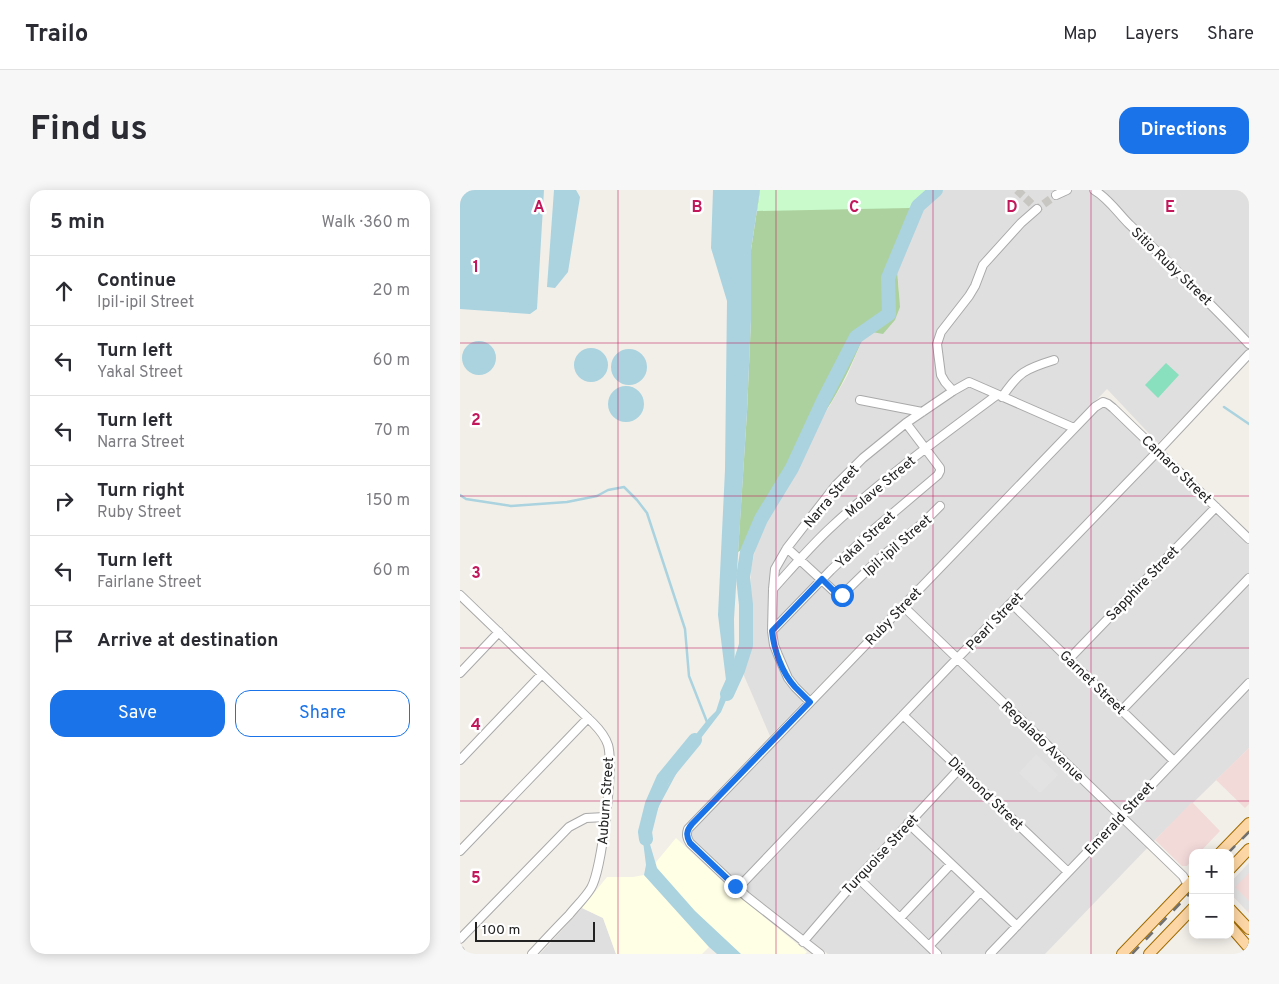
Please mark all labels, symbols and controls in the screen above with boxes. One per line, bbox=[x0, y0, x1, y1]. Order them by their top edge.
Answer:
text: Trailo bbox=[25, 20, 88, 50]
text: Map bbox=[1063, 23, 1097, 46]
text: Layers bbox=[1125, 23, 1179, 46]
text: Share bbox=[1207, 23, 1254, 46]
button: Directions bbox=[1119, 107, 1249, 154]
text: Find us bbox=[30, 108, 148, 152]
text: A bbox=[533, 198, 545, 218]
text: B bbox=[691, 198, 703, 218]
text: C bbox=[849, 198, 859, 218]
text: D bbox=[1006, 198, 1018, 218]
text: E bbox=[1165, 198, 1175, 218]
text: 5 min bbox=[50, 209, 105, 236]
text: Walk · 360 m bbox=[322, 213, 410, 233]
street label: Sitio Ruby Street bbox=[1127, 224, 1215, 310]
text: 1 bbox=[473, 258, 479, 278]
text: Continue bbox=[97, 269, 176, 293]
icon: ahead bbox=[50, 277, 78, 305]
text: 20 m bbox=[373, 281, 410, 301]
text: Ipil-ipil Street bbox=[97, 293, 194, 313]
text: Turn left bbox=[97, 339, 173, 363]
icon: left bbox=[50, 347, 78, 375]
text: 60 m bbox=[373, 351, 410, 371]
text: Yakal Street bbox=[97, 363, 183, 383]
text: Turn left bbox=[97, 409, 173, 433]
text: 2 bbox=[471, 411, 481, 431]
icon: left bbox=[50, 417, 78, 445]
text: 70 m bbox=[375, 421, 410, 441]
street label: Camaro Street bbox=[1137, 432, 1215, 508]
text: Narra Street bbox=[97, 433, 185, 453]
street label: Molave Street bbox=[842, 453, 920, 521]
street label: Narra Street bbox=[801, 462, 863, 532]
text: Turn right bbox=[97, 479, 185, 503]
icon: right bbox=[50, 487, 78, 515]
text: 150 m bbox=[367, 491, 410, 511]
text: Ruby Street bbox=[97, 503, 182, 523]
street label: Yakal Street bbox=[833, 508, 899, 572]
street label: Ipil-ipil Street bbox=[860, 512, 936, 580]
street label: Sapphire Street bbox=[1103, 543, 1183, 625]
text: Turn left bbox=[97, 549, 173, 573]
icon: left bbox=[50, 557, 78, 585]
text: 60 m bbox=[373, 561, 410, 581]
text: 3 bbox=[471, 564, 481, 584]
text: Fairlane Street bbox=[97, 573, 202, 593]
route start bbox=[831, 584, 854, 607]
street label: Ruby Street bbox=[862, 585, 926, 650]
street label: Pearl Street bbox=[963, 589, 1027, 655]
icon: arrive bbox=[50, 627, 78, 655]
text: Arrive at destination bbox=[97, 629, 278, 653]
street label: Garnet Street bbox=[1055, 647, 1128, 719]
button: Save bbox=[50, 690, 225, 737]
button: Share bbox=[235, 690, 410, 737]
street label: Regalado Avenue bbox=[997, 698, 1087, 786]
text: 4 bbox=[471, 716, 481, 736]
street label: Diamond Street bbox=[944, 754, 1026, 834]
street label: Auburn Street bbox=[595, 756, 618, 846]
street label: Emerald Street bbox=[1082, 779, 1158, 859]
street label: Turquoise Street bbox=[840, 811, 923, 899]
map controls bbox=[1189, 849, 1234, 939]
button: + bbox=[1189, 849, 1234, 894]
text: 5 bbox=[471, 869, 481, 889]
route end bbox=[724, 875, 747, 898]
button: − bbox=[1189, 894, 1234, 939]
scale bar bbox=[475, 919, 595, 942]
text: 100 m bbox=[482, 922, 520, 939]

